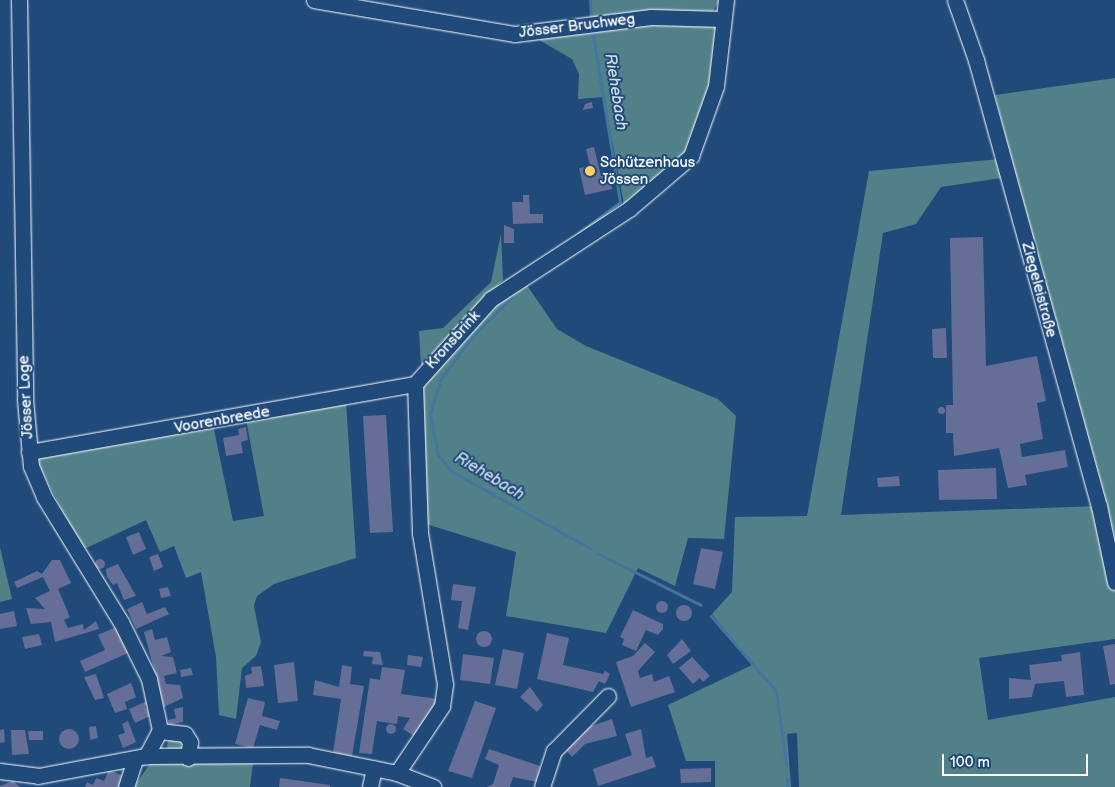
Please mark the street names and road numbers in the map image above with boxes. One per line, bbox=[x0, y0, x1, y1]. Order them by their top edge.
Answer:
street label: Jösser Bruchweg bbox=[518, 10, 636, 42]
street label: Ziegeleistraße bbox=[1018, 240, 1060, 340]
street label: Kronsbrink bbox=[422, 307, 484, 373]
street label: Jösser Loge bbox=[15, 355, 37, 439]
street label: Voorenbreede bbox=[173, 403, 271, 437]

